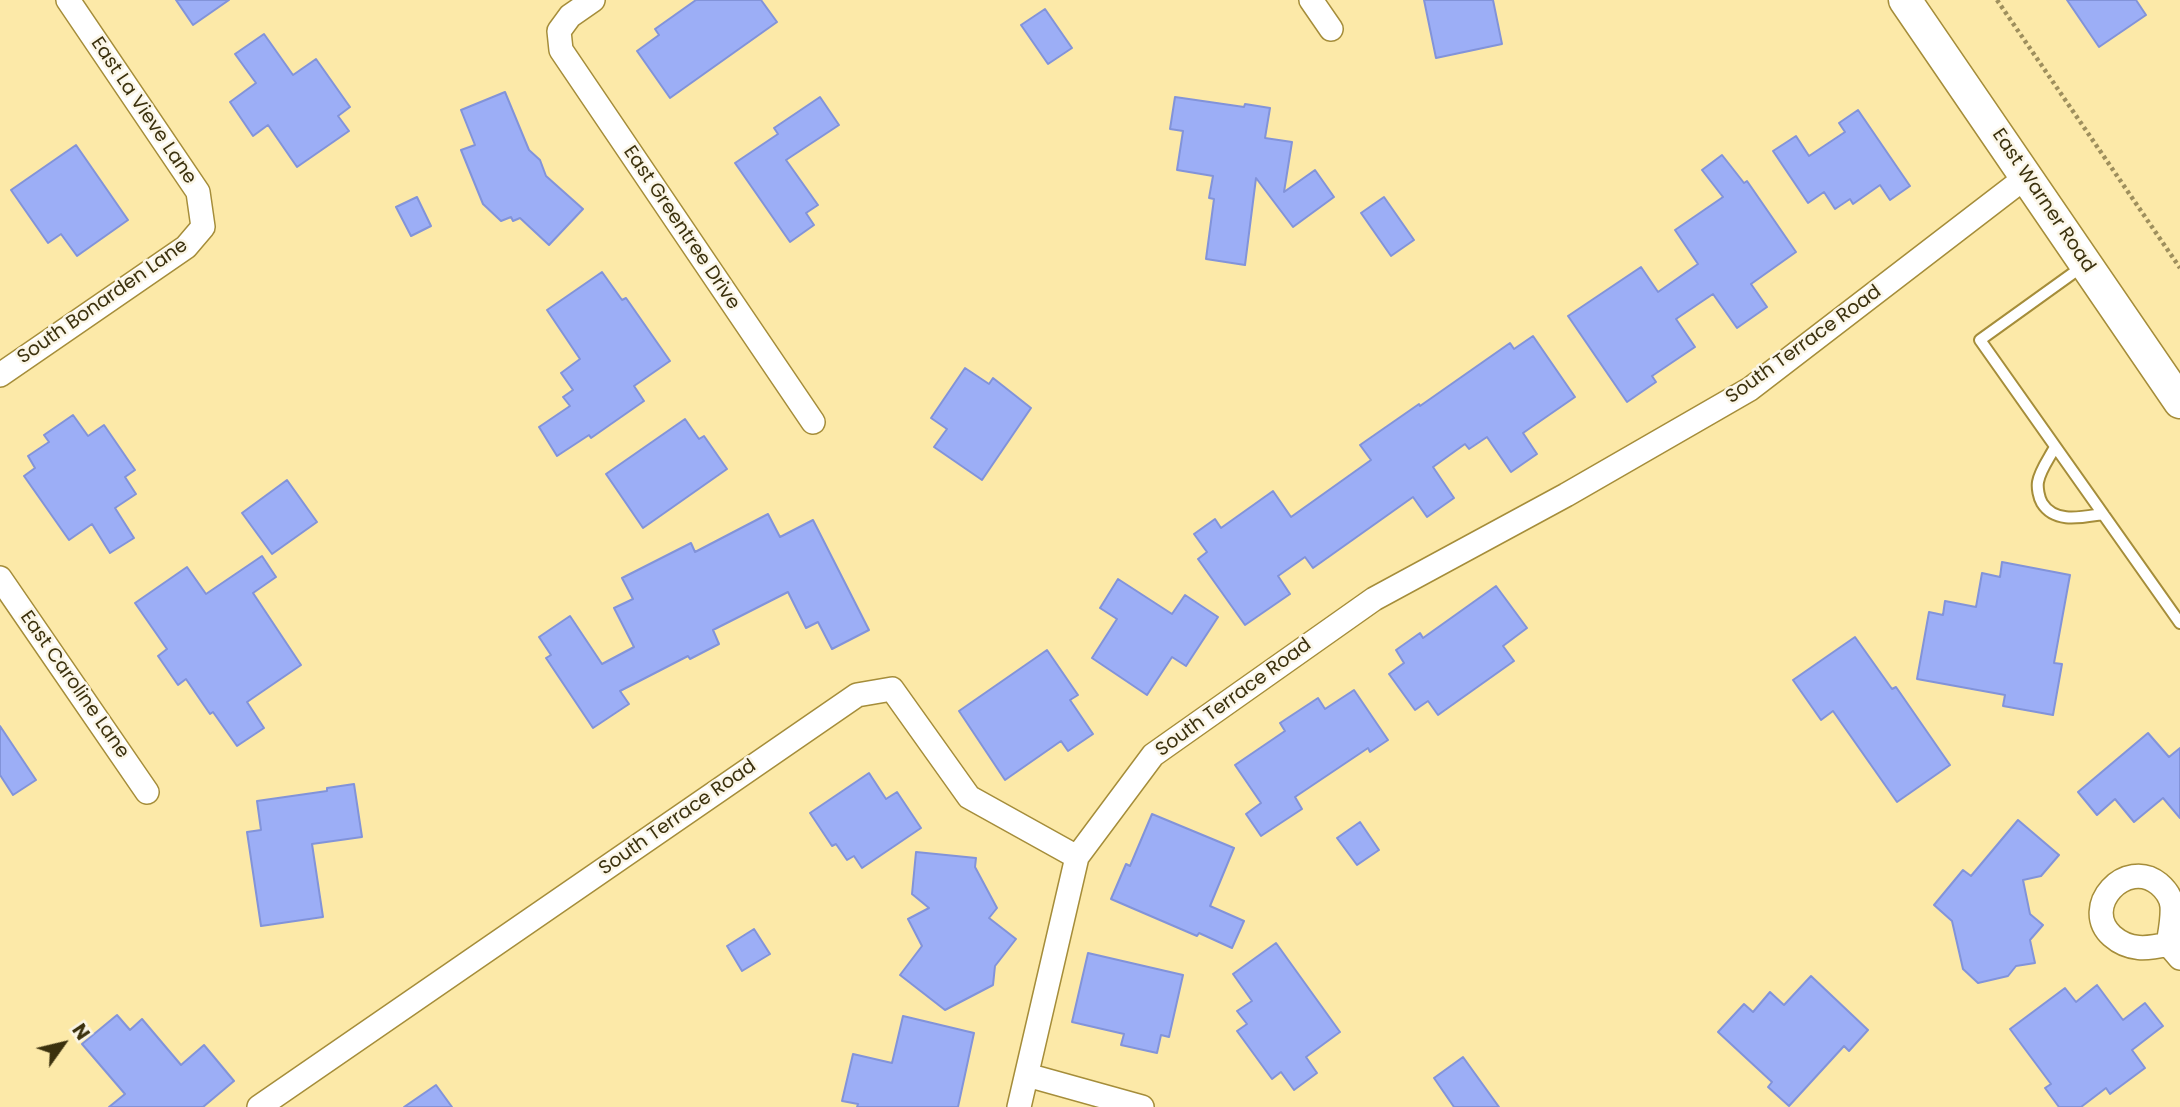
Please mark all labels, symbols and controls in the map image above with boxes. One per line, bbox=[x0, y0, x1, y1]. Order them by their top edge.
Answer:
street label: East La Vieve Lane bbox=[85, 33, 201, 189]
street label: East Warner Road bbox=[1986, 125, 2100, 277]
street label: East Greentree Drive bbox=[618, 142, 744, 314]
street label: South Bonarden Lane bbox=[14, 235, 192, 369]
street label: South Terrace Road bbox=[1722, 281, 1886, 409]
street label: East Caroline Lane bbox=[15, 607, 133, 763]
street label: South Terrace Road bbox=[1152, 634, 1316, 762]
street label: South Terrace Road bbox=[595, 755, 761, 881]
north arrow bbox=[28, 1009, 98, 1079]
text: N bbox=[66, 1018, 96, 1045]

